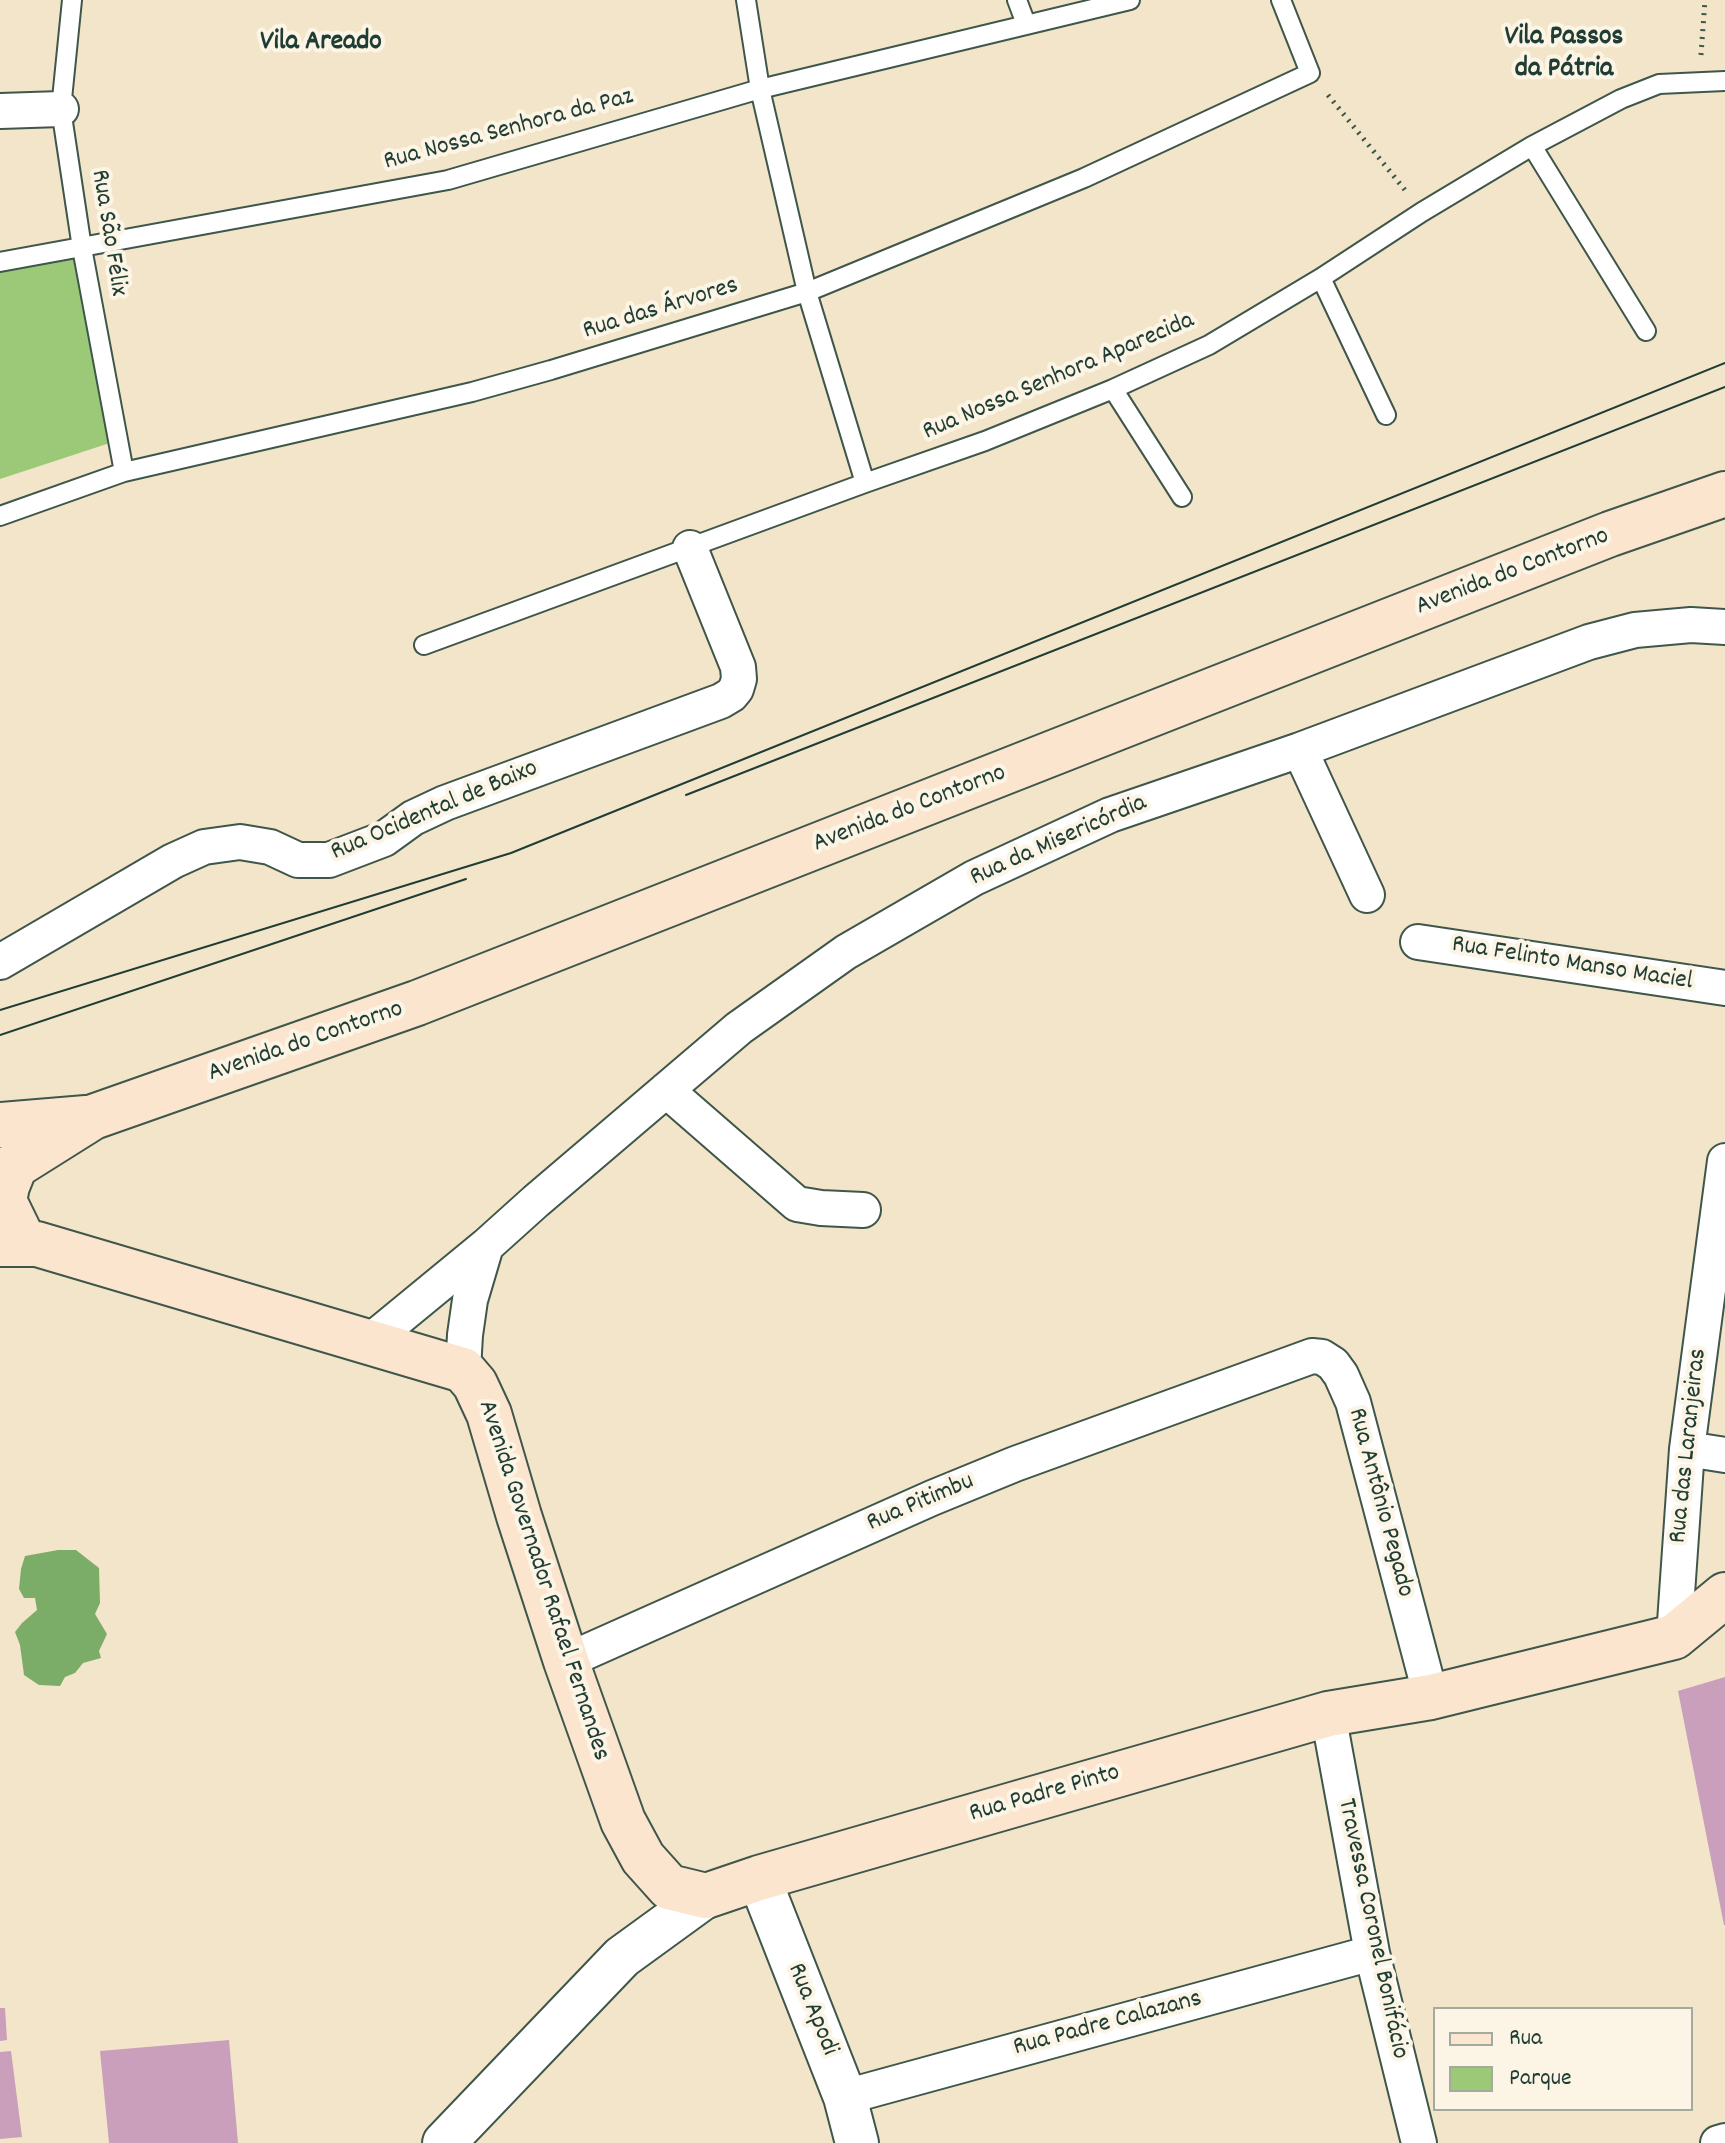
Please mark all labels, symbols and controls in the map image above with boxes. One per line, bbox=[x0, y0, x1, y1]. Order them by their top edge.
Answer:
district label: Vila Passos da Pátria bbox=[1505, 22, 1623, 88]
district label: Vila Areado bbox=[260, 27, 382, 61]
street label: Rua Nossa Senhora da Paz bbox=[381, 83, 637, 179]
street label: Rua São Félix bbox=[82, 168, 132, 298]
street label: Rua das Árvores bbox=[580, 272, 742, 348]
street label: Rua Nossa Senhora Aparecida bbox=[919, 307, 1199, 449]
street label: Avenida do Contorno bbox=[1412, 522, 1614, 624]
street label: Rua Ocidental de Baixo bbox=[327, 754, 543, 870]
street label: Avenida do Contorno bbox=[809, 759, 1011, 861]
street label: Rua da Misericórdia bbox=[966, 789, 1152, 895]
street label: Rua Felinto Manso Maciel bbox=[1449, 931, 1695, 999]
street label: Avenida do Contorno bbox=[204, 995, 408, 1091]
street label: Rua das Laranjeiras bbox=[1664, 1347, 1716, 1545]
street label: Avenida Governador Rafael Fernandes bbox=[469, 1397, 615, 1765]
street label: Rua Antônio Pegado bbox=[1339, 1405, 1419, 1601]
street label: Rua Pitimbu bbox=[863, 1468, 979, 1540]
street label: Rua Padre Pinto bbox=[966, 1759, 1124, 1831]
street label: Travessa Coronel Bonifácio bbox=[1328, 1796, 1414, 2062]
street label: Rua Apodi bbox=[778, 1959, 844, 2061]
street label: Rua Padre Calazans bbox=[1010, 1985, 1206, 2065]
legend bbox=[1433, 2007, 1693, 2111]
text: Rua bbox=[1509, 2022, 1542, 2056]
text: Parque bbox=[1509, 2062, 1572, 2096]

